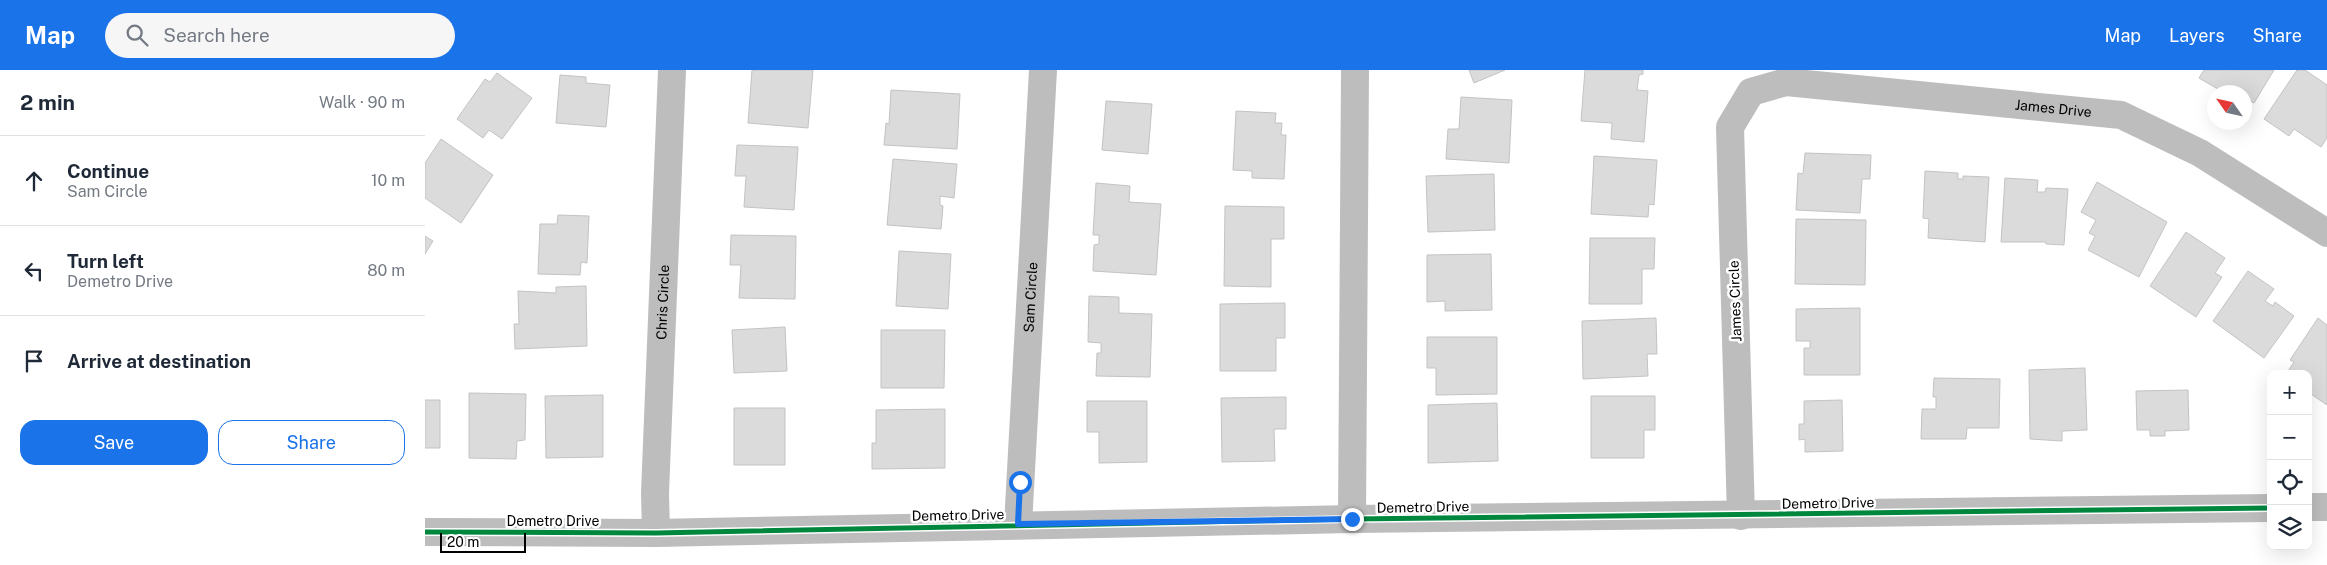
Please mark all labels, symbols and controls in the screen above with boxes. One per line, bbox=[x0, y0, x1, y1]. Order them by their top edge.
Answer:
search box bbox=[105, 13, 455, 58]
text: Map bbox=[25, 21, 75, 49]
icon: search bbox=[123, 21, 151, 49]
text: Search here bbox=[163, 24, 270, 46]
text: Map bbox=[2105, 25, 2141, 46]
text: Layers bbox=[2169, 25, 2225, 46]
text: Share bbox=[2253, 25, 2302, 46]
north arrow bbox=[2207, 85, 2252, 130]
text: 2 min bbox=[20, 90, 75, 115]
text: Walk · 90 m bbox=[319, 93, 405, 112]
street label: James Drive bbox=[2014, 97, 2093, 120]
text: Continue bbox=[67, 160, 149, 182]
icon: ahead bbox=[20, 167, 48, 195]
text: 10 m bbox=[371, 171, 405, 190]
text: Sam Circle bbox=[67, 182, 148, 201]
text: Turn left bbox=[67, 250, 144, 272]
icon: left bbox=[20, 257, 48, 285]
street label: James Circle bbox=[1726, 260, 1744, 342]
text: 80 m bbox=[367, 261, 405, 280]
street label: Sam Circle bbox=[1021, 262, 1040, 333]
street label: Chris Circle bbox=[653, 264, 672, 340]
text: Demetro Drive bbox=[67, 272, 173, 291]
icon: arrive bbox=[20, 347, 48, 375]
text: Arrive at destination bbox=[67, 350, 251, 372]
map controls bbox=[2267, 370, 2312, 550]
button: + bbox=[2267, 370, 2312, 415]
button: − bbox=[2267, 415, 2312, 460]
button: Save bbox=[20, 420, 208, 465]
button: Share bbox=[218, 420, 405, 465]
button: locate bbox=[2267, 460, 2312, 505]
route start bbox=[1009, 471, 1032, 494]
street label: Demetro Drive bbox=[1781, 494, 1875, 512]
street label: Demetro Drive bbox=[1376, 498, 1470, 516]
button: layers bbox=[2267, 505, 2312, 550]
street label: Demetro Drive bbox=[911, 506, 1005, 524]
route end bbox=[1341, 508, 1364, 531]
street label: Demetro Drive bbox=[507, 513, 600, 529]
scale bar bbox=[440, 530, 526, 553]
text: 20 m bbox=[447, 534, 479, 550]

